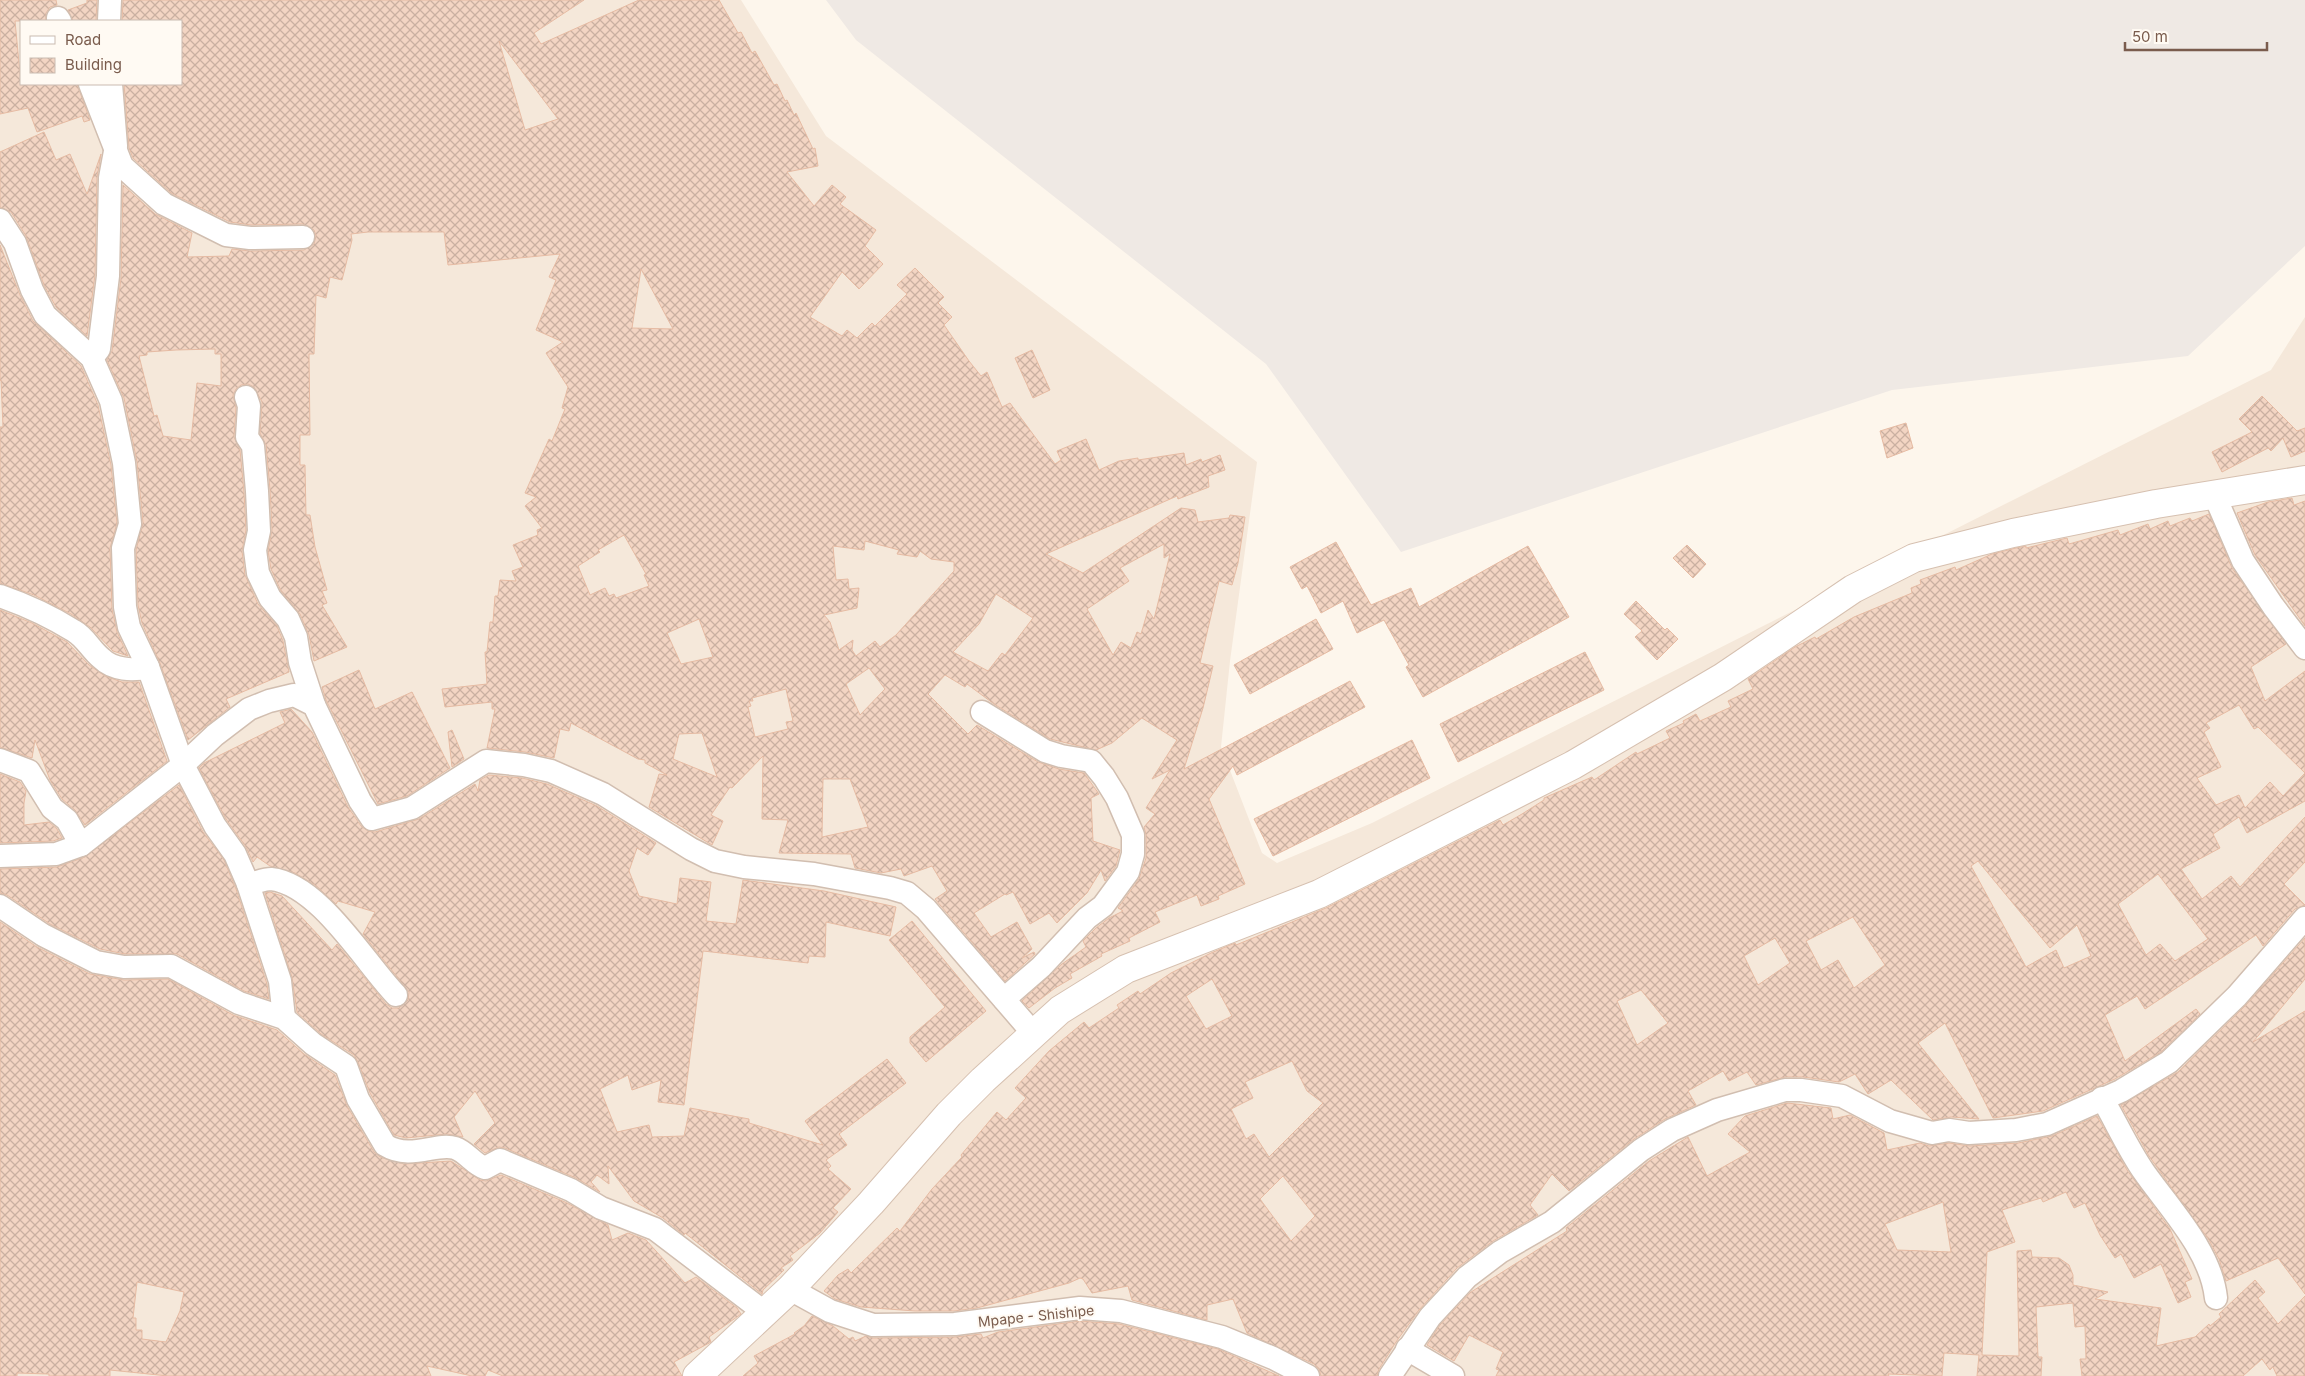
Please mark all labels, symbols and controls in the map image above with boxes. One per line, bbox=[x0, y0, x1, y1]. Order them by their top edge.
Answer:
legend bbox=[20, 20, 182, 85]
scale bar bbox=[2125, 20, 2268, 52]
text: 50 m bbox=[2132, 27, 2168, 46]
text: Road bbox=[65, 30, 101, 49]
text: Building bbox=[65, 55, 122, 74]
street label: Mpape - Shishipe bbox=[977, 1301, 1095, 1330]

